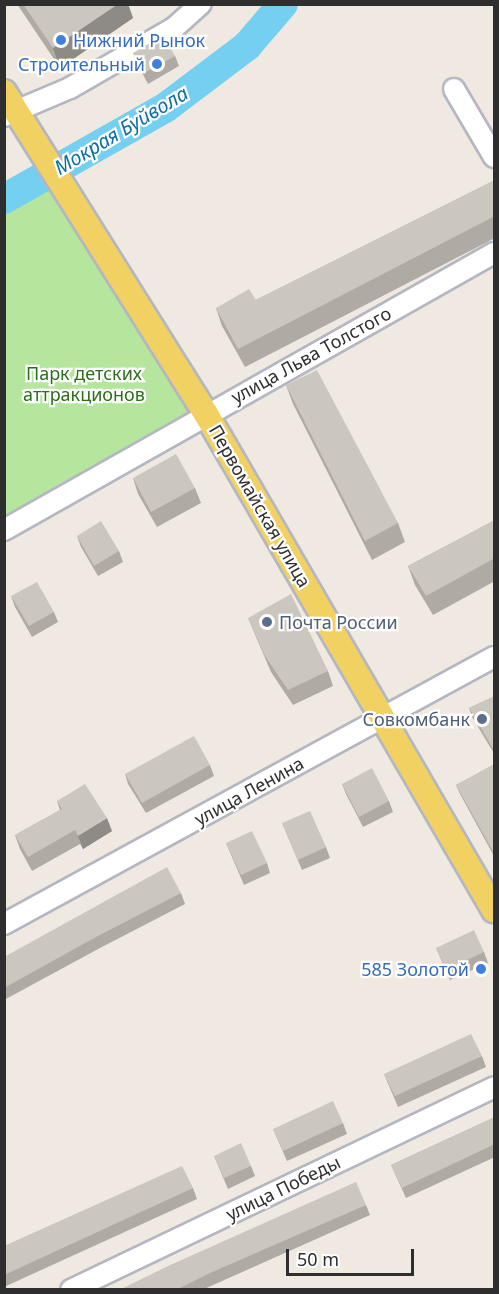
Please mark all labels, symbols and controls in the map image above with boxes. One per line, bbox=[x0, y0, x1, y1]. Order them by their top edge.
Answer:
place label: Нижний Рынок bbox=[73, 29, 205, 51]
marker: Нижний Рынок bbox=[54, 33, 68, 47]
place label: Строительный bbox=[18, 53, 145, 75]
marker: Строительный bbox=[150, 57, 164, 71]
water label: Мокрая Буйвола bbox=[50, 81, 192, 179]
street label: улица Льва Толстого bbox=[227, 302, 395, 408]
park label: Парк детских аттракционов bbox=[23, 363, 145, 406]
street label: Первомайская улица bbox=[205, 421, 315, 591]
place label: Почта России bbox=[279, 611, 398, 633]
marker: Почта России bbox=[260, 615, 274, 629]
place label: Совкомбанк bbox=[363, 708, 470, 730]
marker: Совкомбанк bbox=[475, 712, 489, 726]
street label: улица Ленина bbox=[191, 752, 307, 830]
place label: 585 Золотой bbox=[361, 958, 469, 980]
marker: 585 Золотой bbox=[474, 962, 488, 976]
street label: улица Победы bbox=[222, 1151, 344, 1225]
scale bar bbox=[289, 1237, 416, 1275]
text: 50 m bbox=[297, 1247, 339, 1271]

